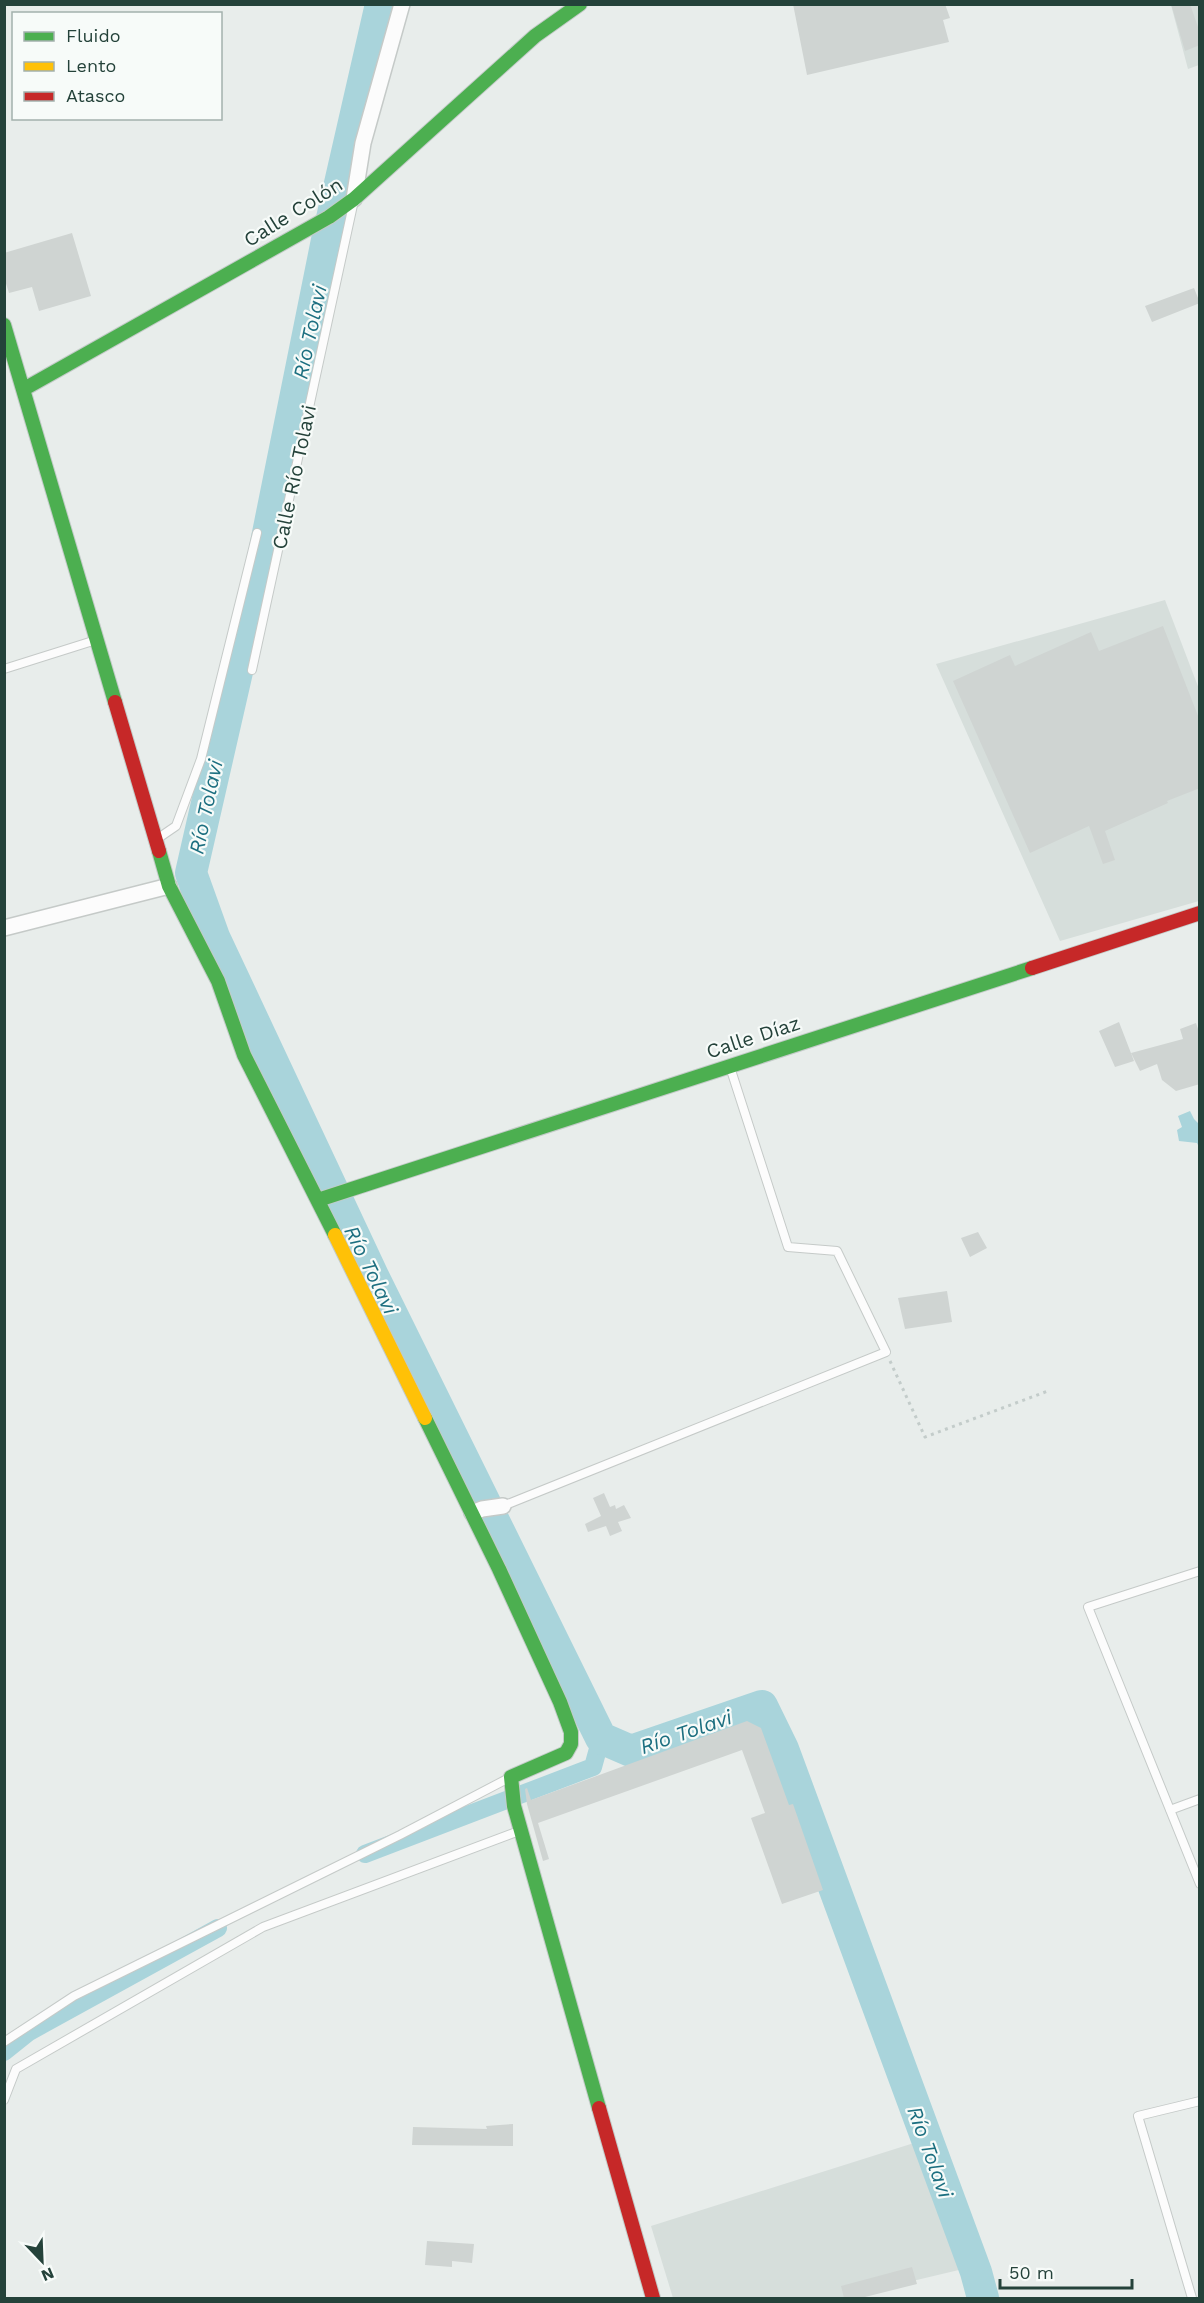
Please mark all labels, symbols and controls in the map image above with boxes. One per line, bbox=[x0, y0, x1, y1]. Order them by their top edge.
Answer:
legend bbox=[12, 12, 222, 120]
text: Fluido bbox=[66, 25, 120, 46]
text: Lento bbox=[66, 55, 116, 76]
text: Atasco bbox=[66, 85, 125, 106]
street label: Calle Colón bbox=[239, 172, 347, 252]
water label: Río Tolavi bbox=[287, 282, 332, 381]
street label: Calle Río Tolavi bbox=[267, 403, 321, 551]
water label: Río Tolavi bbox=[183, 757, 228, 856]
street label: Calle Díaz bbox=[703, 1011, 803, 1063]
water label: Río Tolavi bbox=[339, 1221, 404, 1319]
water label: Río Tolavi bbox=[637, 1704, 736, 1759]
water label: Río Tolavi bbox=[902, 2103, 959, 2202]
north arrow bbox=[12, 2231, 72, 2291]
scale bar bbox=[1000, 2252, 1132, 2290]
text: 50 m bbox=[1009, 2262, 1054, 2283]
text: N bbox=[38, 2263, 57, 2285]

